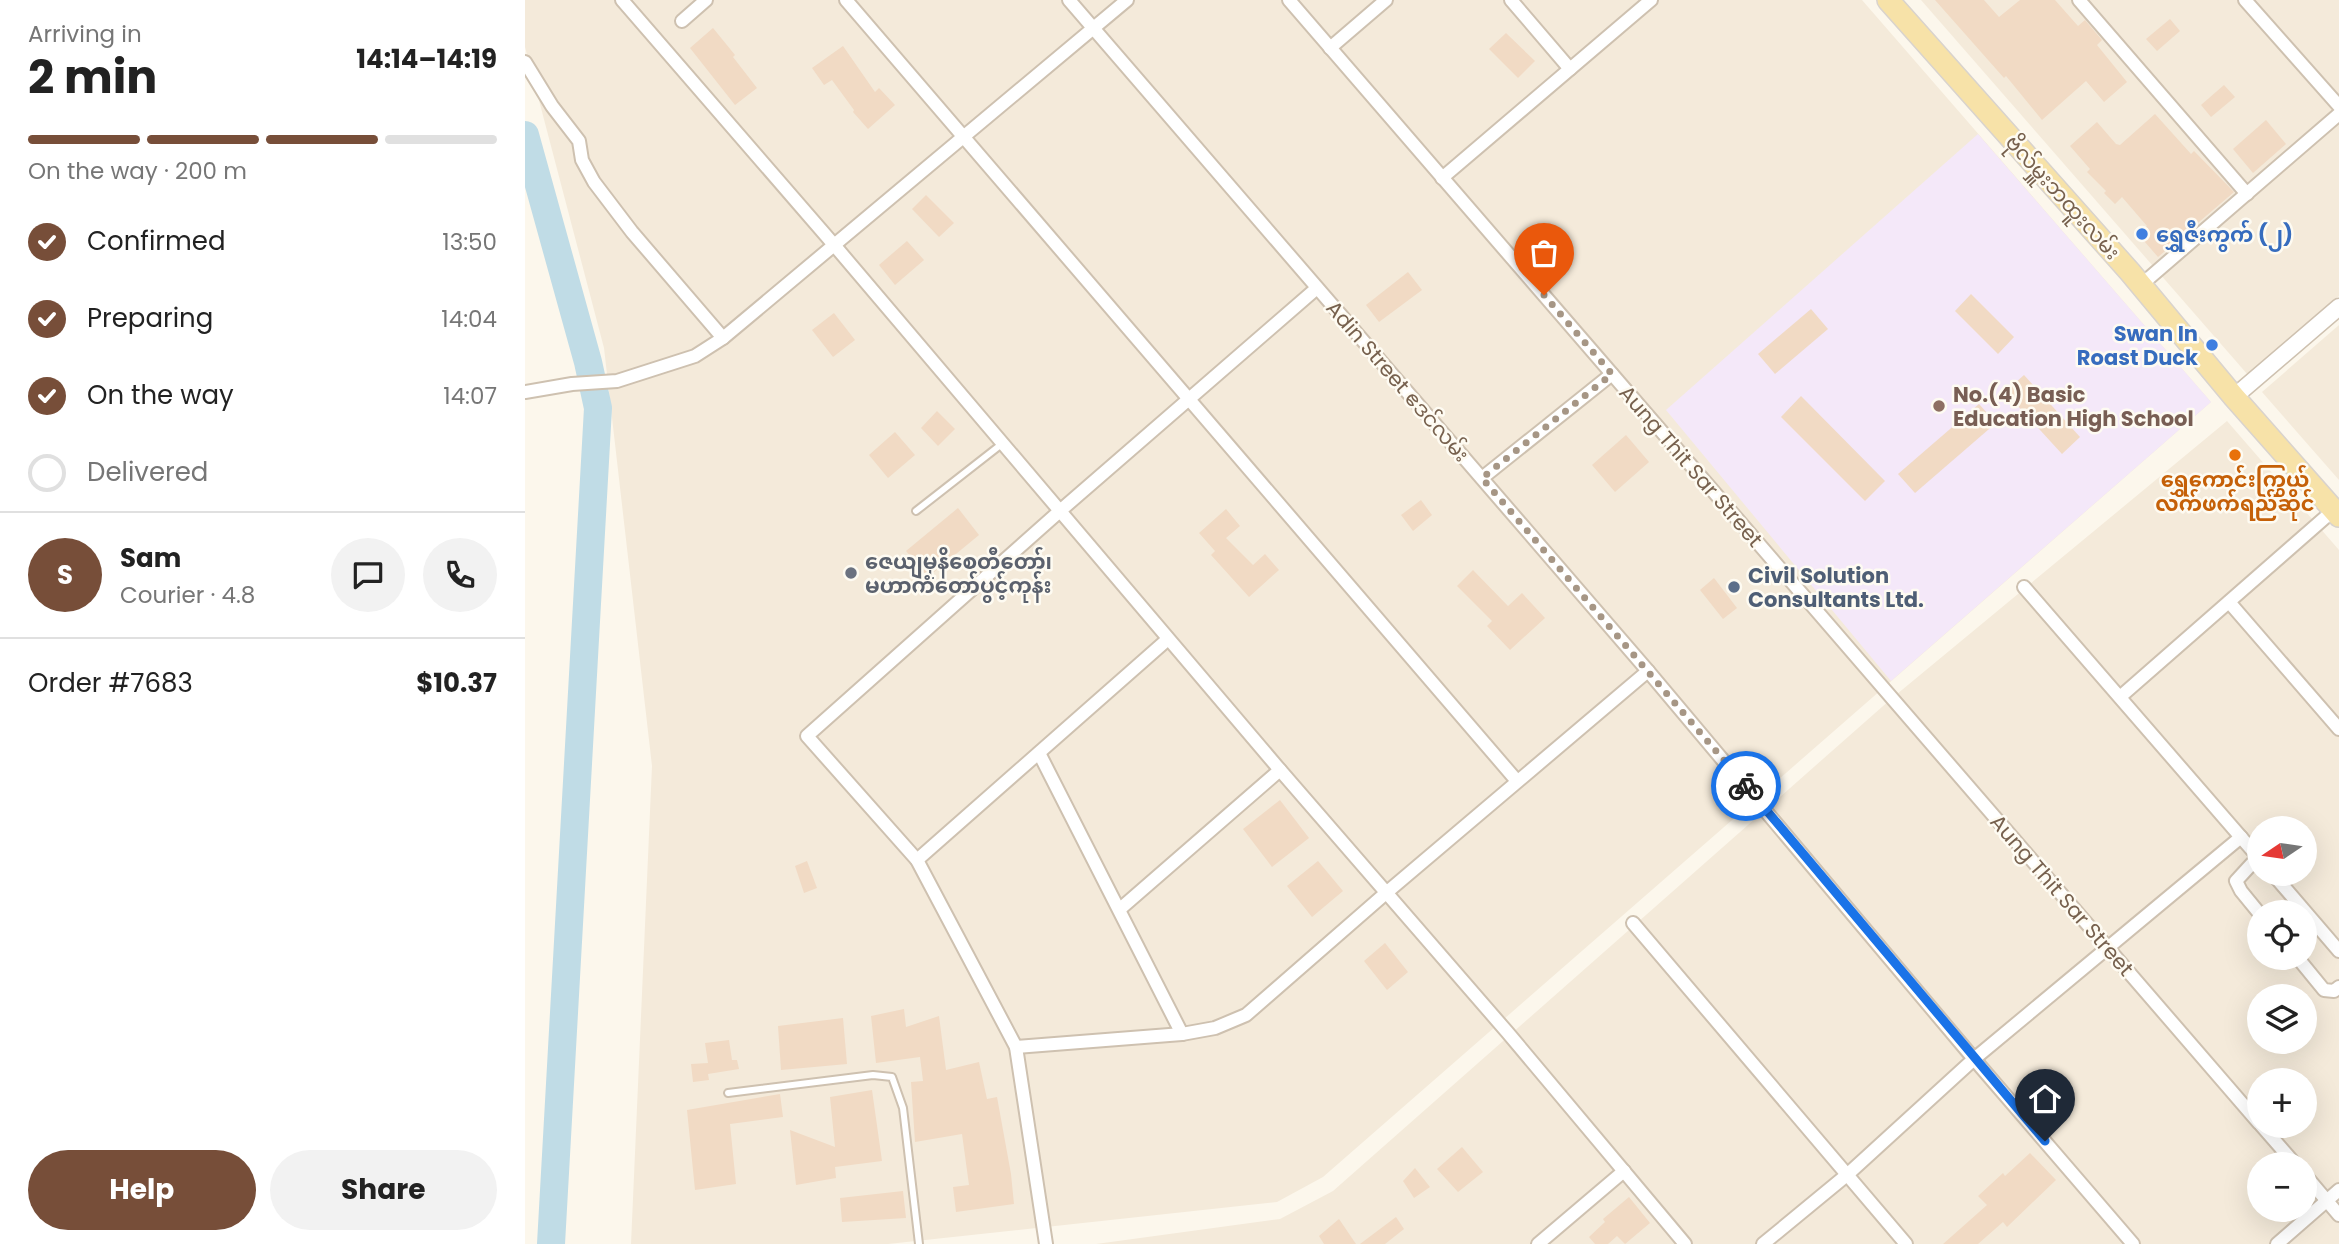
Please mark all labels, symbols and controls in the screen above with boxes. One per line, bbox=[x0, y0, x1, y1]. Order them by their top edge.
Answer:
text: Arriving in bbox=[28, 18, 142, 50]
text: 14:14–14:19 bbox=[356, 41, 497, 77]
text: 2 min bbox=[28, 45, 157, 109]
street label: ဗိုလ်မှူးဘထူးလမ်း bbox=[1997, 128, 2128, 268]
text: On the way · 200 m bbox=[28, 155, 247, 187]
place label: ရွှေဇီးကွက် (၂) bbox=[2156, 219, 2293, 252]
icon: check bbox=[28, 223, 66, 261]
text: Confirmed bbox=[87, 223, 225, 259]
pin bbox=[1514, 223, 1574, 295]
text: 13:50 bbox=[442, 226, 497, 258]
marker: ရွှေဇီးကွက် (၂) bbox=[2134, 226, 2150, 242]
icon: bag bbox=[1525, 234, 1563, 272]
street label: Adin Street ဧဒင်လမ်း bbox=[1320, 293, 1477, 468]
icon: check bbox=[28, 300, 66, 338]
text: Preparing bbox=[87, 300, 213, 336]
text: 14:04 bbox=[441, 303, 497, 335]
place label: Swan In Roast Duck bbox=[2077, 319, 2198, 372]
marker: Swan In Roast Duck bbox=[2204, 337, 2220, 353]
icon: check bbox=[28, 377, 66, 415]
text: On the way bbox=[87, 377, 234, 413]
street label: Aung Thit Sar Street bbox=[1613, 379, 1769, 553]
text: 14:07 bbox=[443, 380, 497, 412]
place label: No.(4) Basic Education High School bbox=[1953, 380, 2194, 433]
marker: No.(4) Basic Education High School bbox=[1931, 398, 1947, 414]
marker: ရွှေကောင်းကြွယ် လက်ဖက်ရည်ဆိုင် bbox=[2227, 447, 2243, 463]
text: Delivered bbox=[87, 454, 208, 490]
place label: ရွှေကောင်းကြွယ် လက်ဖက်ရည်ဆိုင် bbox=[2155, 464, 2315, 521]
button: chat bbox=[331, 538, 405, 612]
button: phone bbox=[423, 538, 497, 612]
text: Sam bbox=[120, 540, 181, 576]
place label: ဇေယျမုနိစေတီတော်၊ မဟာကံတော်ပွင့်ကုန်း bbox=[865, 546, 1052, 603]
text: S bbox=[57, 557, 73, 593]
place label: Civil Solution Consultants Ltd. bbox=[1748, 561, 1924, 614]
marker: ဇေယျမုနိစေတီတော်၊ မဟာကံတော်ပွင့်ကုန်း bbox=[843, 565, 859, 581]
text: Courier · 4.8 bbox=[120, 579, 255, 611]
marker: Civil Solution Consultants Ltd. bbox=[1726, 579, 1742, 595]
text: Order #7683 bbox=[28, 665, 193, 701]
text: $10.37 bbox=[416, 665, 497, 701]
courier bbox=[1711, 751, 1781, 821]
icon: bike bbox=[1727, 767, 1765, 805]
street label: Aung Thit Sar Street bbox=[1984, 808, 2140, 982]
north arrow bbox=[2247, 816, 2317, 886]
map controls bbox=[2247, 816, 2317, 1222]
button: locate bbox=[2247, 900, 2317, 970]
button: layers bbox=[2247, 984, 2317, 1054]
button: + bbox=[2247, 1068, 2317, 1138]
pin bbox=[2015, 1069, 2075, 1141]
icon: home bbox=[2026, 1080, 2064, 1118]
button: Help bbox=[28, 1150, 256, 1230]
button: Share bbox=[270, 1150, 497, 1230]
button: − bbox=[2247, 1152, 2317, 1222]

